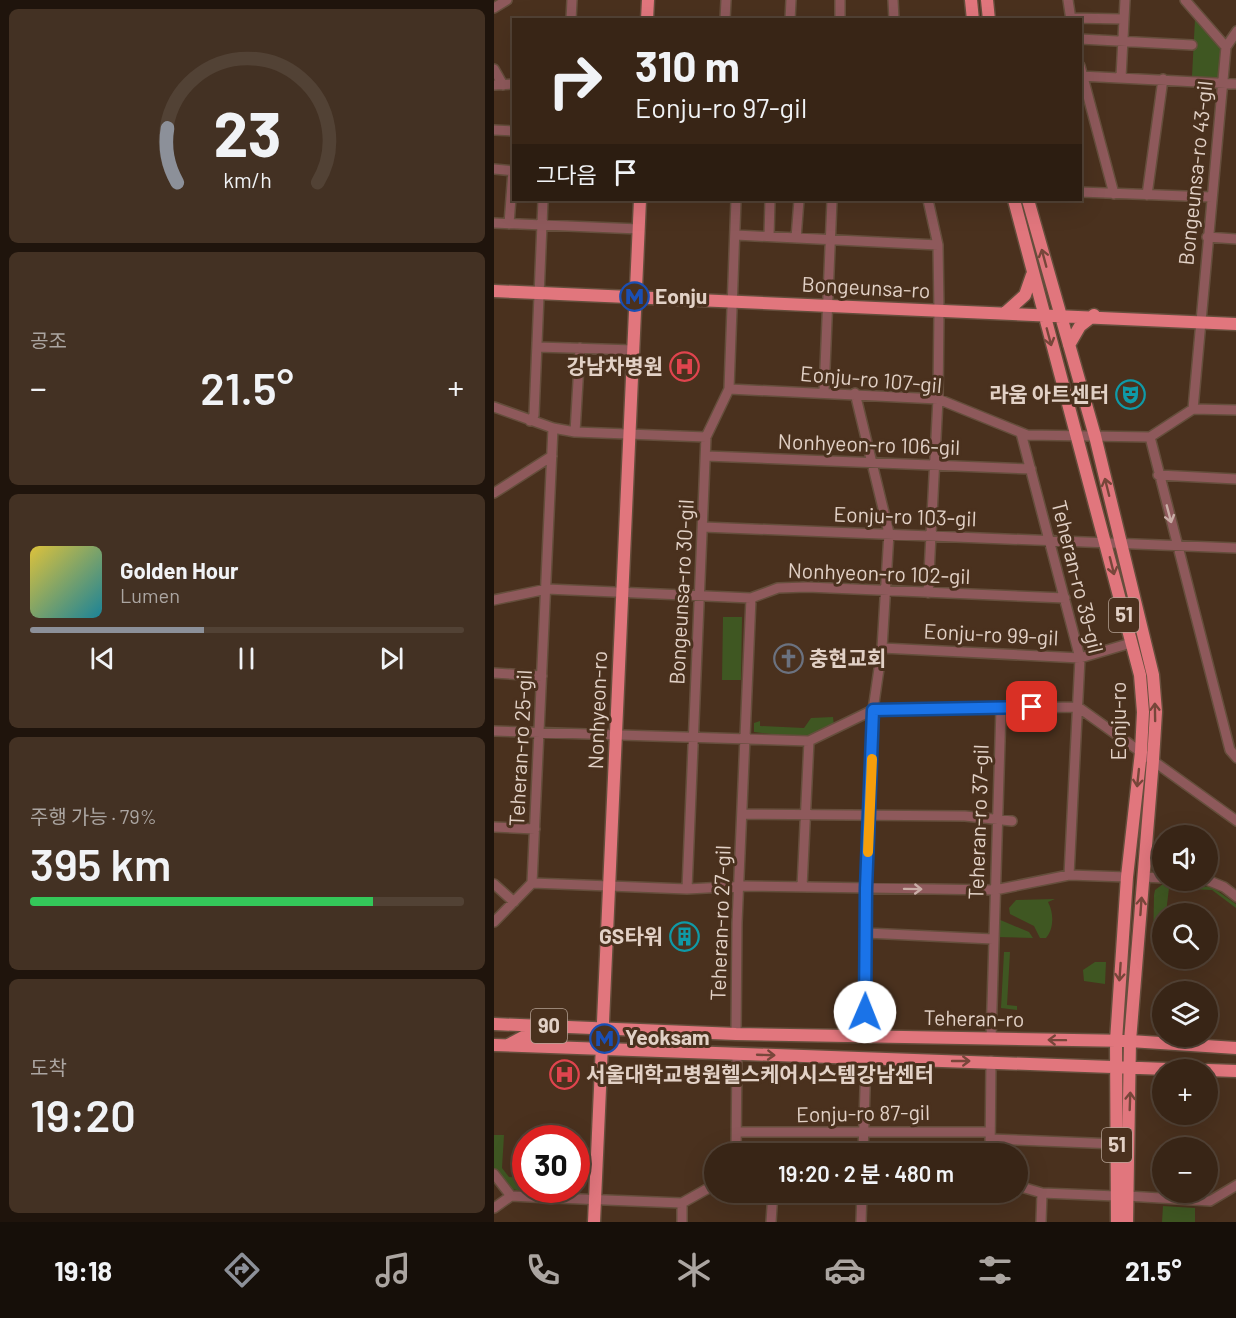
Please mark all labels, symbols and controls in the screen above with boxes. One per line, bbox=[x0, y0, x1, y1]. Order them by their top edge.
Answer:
text: 310 m bbox=[635, 40, 740, 90]
icon: right bbox=[536, 42, 614, 120]
street label: Bongeunsa-ro 43-gil bbox=[1172, 79, 1217, 266]
text: Eonju-ro 97-gil bbox=[635, 91, 807, 123]
text: 23 bbox=[213, 95, 281, 169]
icon: arrive bbox=[609, 156, 642, 189]
text: 그다음 bbox=[536, 161, 597, 187]
text: km/h bbox=[223, 167, 271, 192]
one-way arrow bbox=[1038, 249, 1050, 268]
street label: Bongeunsa-ro bbox=[801, 271, 931, 302]
metro station icon: Eonju bbox=[618, 281, 650, 313]
place label: Eonju bbox=[655, 283, 707, 308]
text: 공조 bbox=[30, 328, 67, 352]
one-way arrow bbox=[1044, 328, 1055, 347]
hospital icon: 강남차병원 bbox=[668, 351, 700, 383]
place label: 강남차병원 bbox=[566, 353, 663, 378]
text: 21.5° bbox=[200, 360, 294, 414]
street label: Eonju-ro 107-gil bbox=[799, 360, 943, 397]
text: − bbox=[30, 367, 47, 407]
text: + bbox=[447, 367, 464, 407]
theatre icon: 라움 아트센터 bbox=[1114, 379, 1146, 411]
place label: 라움 아트센터 bbox=[989, 381, 1109, 406]
street label: Nonhyeon-ro 106-gil bbox=[777, 428, 961, 459]
one-way arrow bbox=[1101, 477, 1113, 496]
street label: Teheran-ro 39-gil bbox=[1047, 498, 1110, 656]
street label: Bongeunsa-ro 30-gil bbox=[663, 499, 698, 685]
street label: Eonju-ro 103-gil bbox=[833, 501, 977, 530]
one-way arrow bbox=[1164, 505, 1175, 524]
one-way arrow bbox=[1106, 556, 1118, 575]
text: Golden Hour bbox=[120, 557, 238, 583]
street label: Nonhyeon-ro 102-gil bbox=[787, 557, 971, 588]
text: Lumen bbox=[120, 583, 180, 607]
road number: 51 bbox=[1109, 598, 1139, 632]
street label: Eonju-ro 99-gil bbox=[923, 617, 1059, 650]
icon: previous bbox=[86, 642, 119, 675]
icon: pause bbox=[230, 642, 263, 675]
icon: next bbox=[375, 642, 408, 675]
church icon: 충현교회 bbox=[772, 643, 804, 675]
place label: 충현교회 bbox=[809, 645, 886, 670]
street label: Nonhyeon-ro bbox=[582, 650, 611, 770]
street label: Teheran-ro 25-gil bbox=[503, 669, 536, 827]
pin bbox=[1006, 681, 1057, 732]
street label: Eonju-ro bbox=[1105, 681, 1130, 761]
icon: arrive bbox=[1015, 690, 1048, 723]
one-way arrow bbox=[1149, 702, 1161, 722]
street label: Teheran-ro 37-gil bbox=[962, 744, 993, 900]
one-way arrow bbox=[1132, 768, 1143, 788]
text: 주행 가능 · 79% bbox=[30, 804, 157, 828]
map controls bbox=[1152, 825, 1218, 1203]
button: sound bbox=[1152, 825, 1218, 891]
text: 395 km bbox=[30, 836, 171, 890]
street label: Teheran-ro 27-gil bbox=[704, 845, 735, 1001]
one-way arrow bbox=[903, 883, 923, 895]
one-way arrow bbox=[1136, 897, 1147, 916]
button: search bbox=[1152, 903, 1218, 969]
building icon: GS타워 bbox=[668, 921, 700, 953]
place label: GS타워 bbox=[599, 923, 663, 948]
one-way arrow bbox=[1115, 962, 1126, 982]
position arrow bbox=[833, 980, 897, 1044]
button: layers bbox=[1152, 981, 1218, 1047]
street label: Teheran-ro bbox=[923, 1004, 1025, 1031]
road number: 90 bbox=[531, 1009, 567, 1043]
metro station icon: Yeoksam bbox=[588, 1022, 620, 1054]
place label: Yeoksam bbox=[625, 1024, 710, 1049]
one-way arrow bbox=[1048, 1034, 1068, 1046]
one-way arrow bbox=[755, 1049, 775, 1061]
text: 도착 bbox=[30, 1055, 67, 1079]
one-way arrow bbox=[950, 1055, 970, 1067]
hospital icon: 서울대학교병원헬스케어시스템강남센터 bbox=[549, 1059, 581, 1091]
button: + bbox=[1152, 1059, 1218, 1125]
place label: 서울대학교병원헬스케어시스템강남센터 bbox=[586, 1061, 934, 1086]
text: 19:20 bbox=[30, 1087, 136, 1141]
one-way arrow bbox=[1125, 1091, 1136, 1111]
street label: Eonju-ro 87-gil bbox=[796, 1099, 930, 1126]
speed limit sign: 30 bbox=[512, 1125, 590, 1203]
road number: 51 bbox=[1102, 1128, 1132, 1162]
button: − bbox=[1152, 1137, 1218, 1203]
text: 19:20 · 2 분 · 480 m bbox=[778, 1160, 954, 1186]
icon: directions bbox=[221, 1249, 263, 1291]
icon: music bbox=[372, 1249, 414, 1291]
icon: phone bbox=[522, 1249, 564, 1291]
icon: climate bbox=[673, 1249, 715, 1291]
icon: car bbox=[824, 1249, 866, 1291]
icon: filters bbox=[974, 1249, 1016, 1291]
text: 19:18 bbox=[54, 1254, 112, 1286]
text: 21.5° bbox=[1125, 1254, 1182, 1286]

